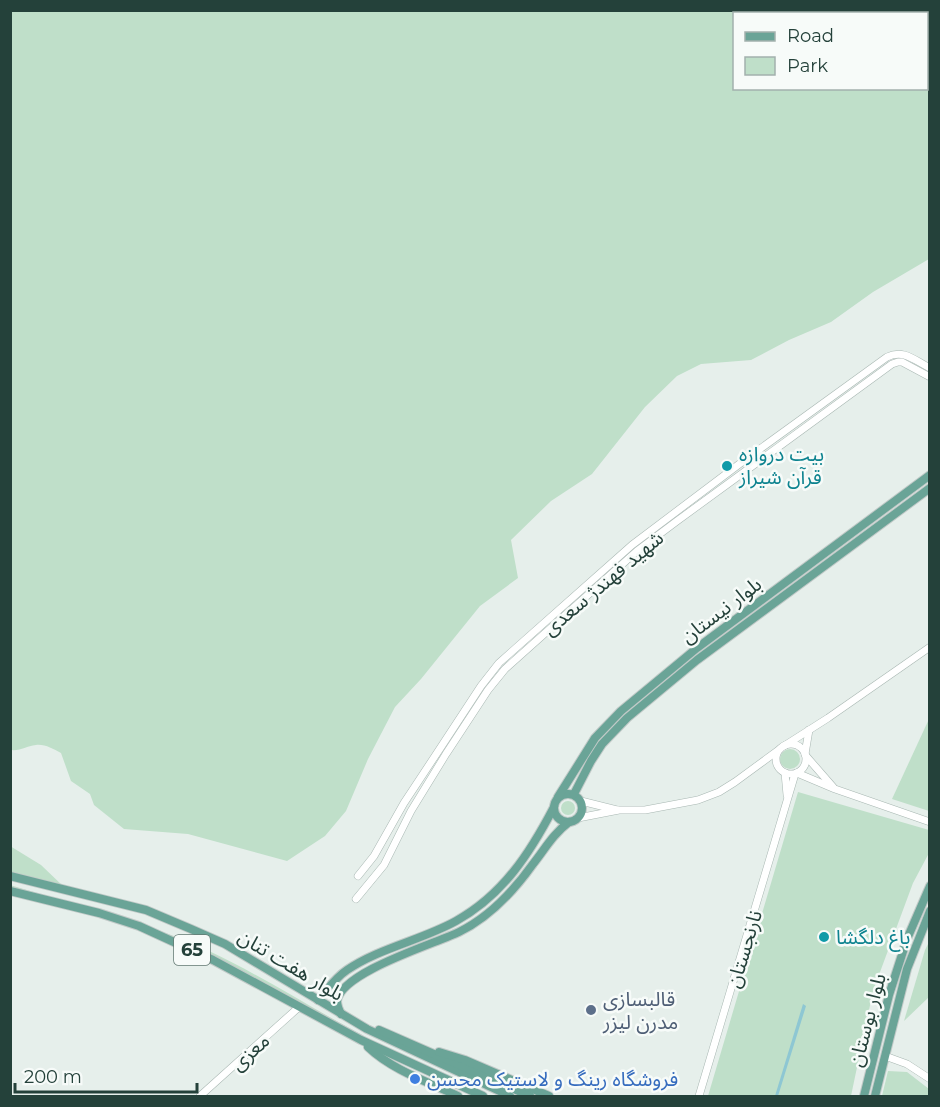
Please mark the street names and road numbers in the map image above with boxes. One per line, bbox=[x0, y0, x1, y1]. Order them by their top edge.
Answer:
street label: شهید فهندژ سعدی bbox=[538, 526, 668, 640]
street label: بلوار نیستان bbox=[676, 572, 766, 648]
street label: نارنجستان bbox=[721, 907, 767, 991]
street label: بلوار هفت تنان bbox=[234, 924, 348, 1006]
road number: 65 bbox=[174, 935, 210, 965]
street label: بلوار بوستان bbox=[843, 971, 891, 1069]
street label: معزی bbox=[226, 1028, 274, 1076]

